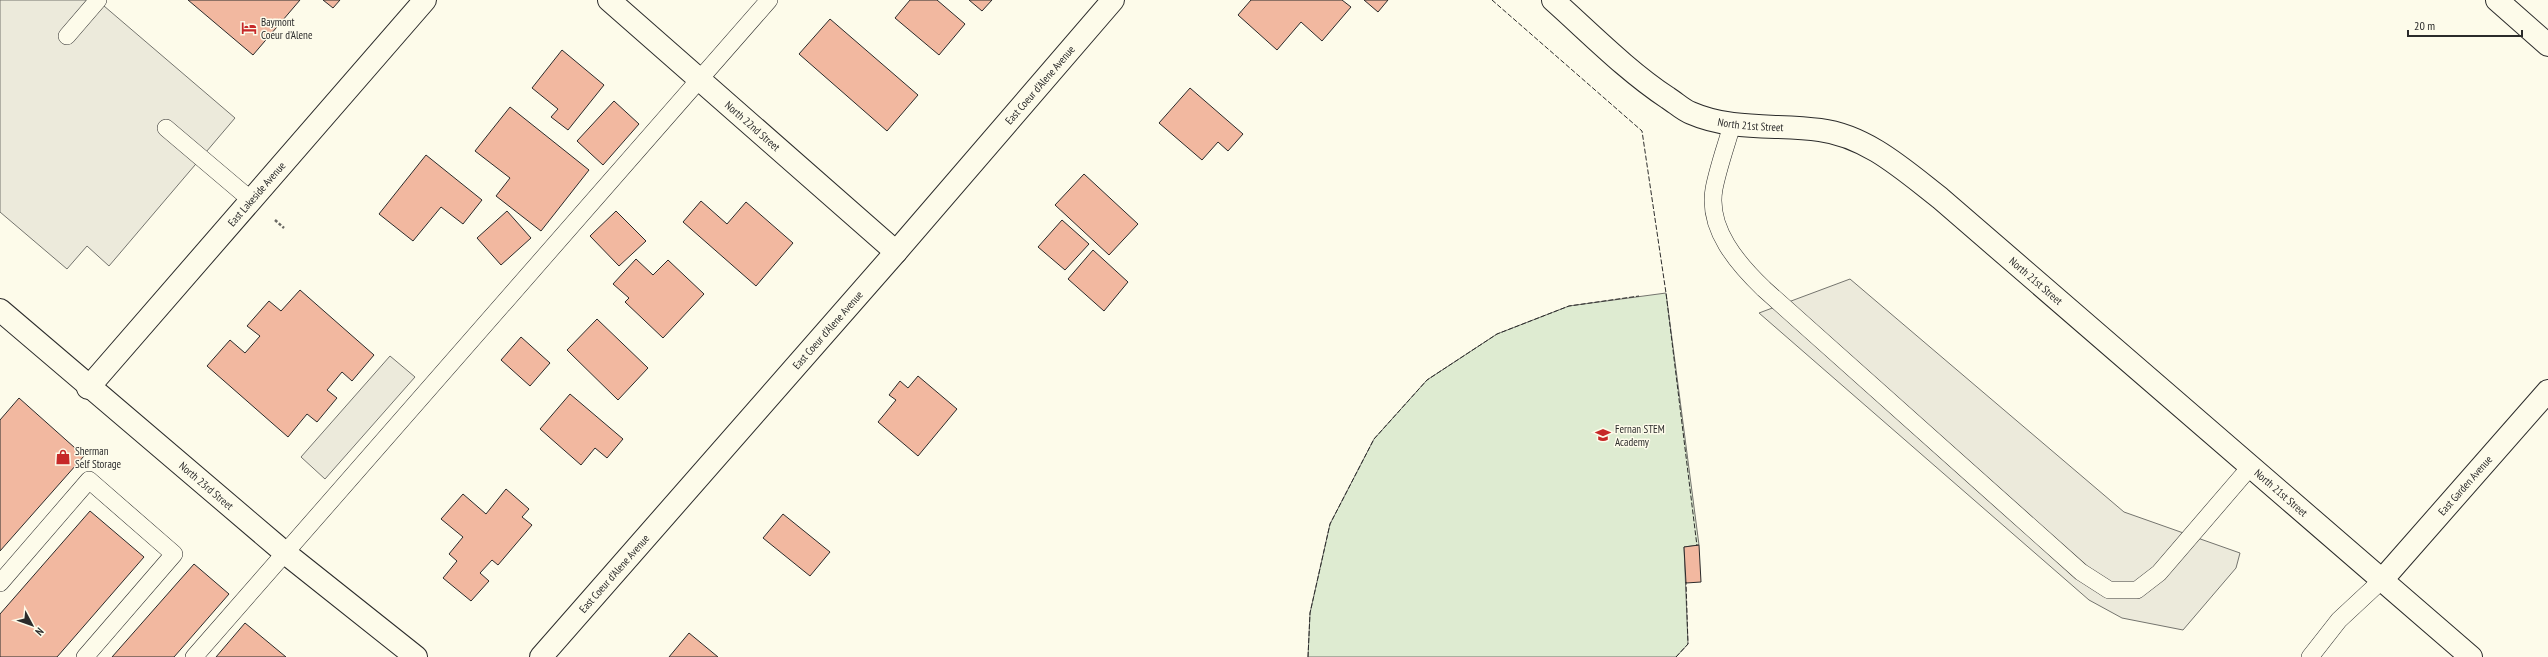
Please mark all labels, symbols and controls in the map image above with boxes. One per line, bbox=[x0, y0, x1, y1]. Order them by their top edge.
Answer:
scale bar bbox=[2408, 12, 2522, 38]
place label: Baymont Coeur d'Alene bbox=[261, 15, 313, 42]
text: 20 m bbox=[2414, 18, 2435, 33]
hotel icon: Baymont Coeur d'Alene bbox=[240, 19, 258, 37]
street label: East Coeur d'Alene Avenue bbox=[1002, 42, 1078, 127]
street label: North 22nd Street bbox=[722, 98, 783, 154]
street label: North 21st Street bbox=[1717, 115, 1784, 134]
street label: East Lakeside Avenue bbox=[225, 158, 289, 229]
street label: North 21st Street bbox=[2006, 254, 2065, 308]
street label: East Coeur d'Alene Avenue bbox=[790, 287, 866, 372]
place label: Fernan STEM Academy bbox=[1615, 422, 1665, 449]
school or university icon: Fernan STEM Academy bbox=[1594, 426, 1612, 444]
place label: Sherman Self Storage bbox=[75, 444, 122, 471]
shop icon: Sherman Self Storage bbox=[54, 448, 72, 466]
street label: East Garden Avenue bbox=[2435, 452, 2496, 518]
street label: North 23rd Street bbox=[176, 459, 236, 513]
street label: North 21st Street bbox=[2251, 466, 2311, 520]
street label: East Coeur d'Alene Avenue bbox=[576, 531, 653, 616]
north arrow bbox=[12, 605, 52, 645]
text: N bbox=[32, 625, 47, 638]

